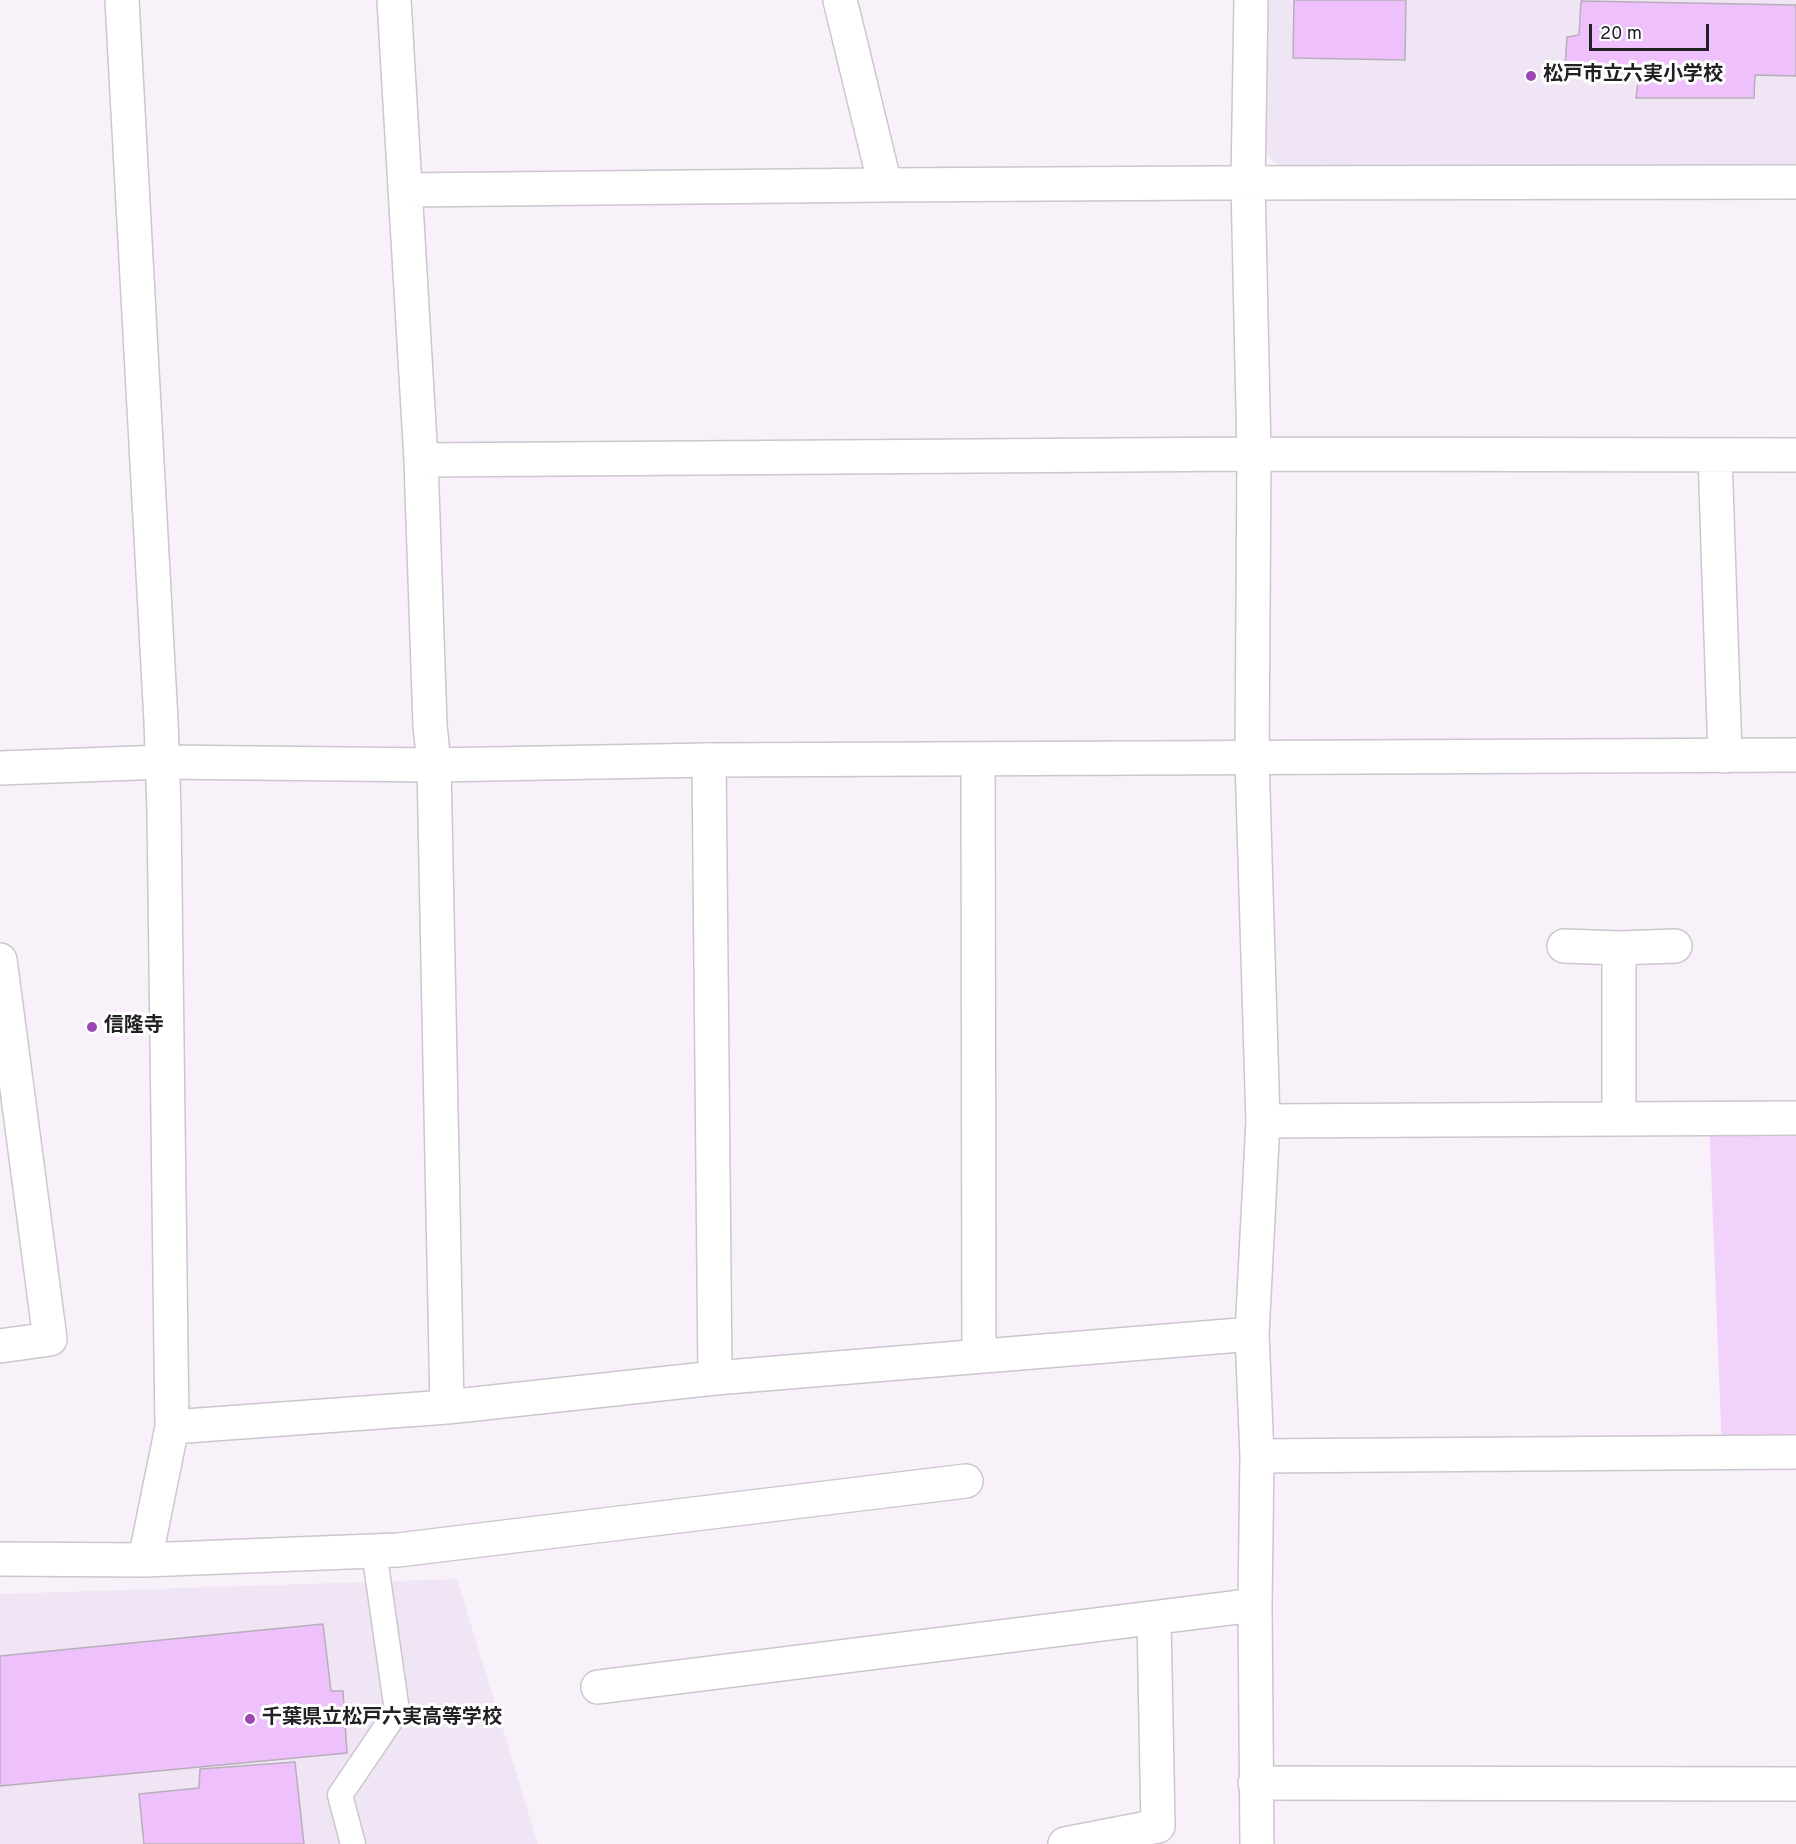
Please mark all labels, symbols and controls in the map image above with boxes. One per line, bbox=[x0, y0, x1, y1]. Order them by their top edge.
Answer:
scale bar bbox=[1592, 12, 1712, 50]
text: 20 m bbox=[1600, 23, 1642, 46]
place label: 松戸市立六実小学校 bbox=[1543, 64, 1723, 88]
marker: 松戸市立六実小学校 bbox=[1524, 69, 1538, 83]
place label: 信隆寺 bbox=[104, 1015, 164, 1039]
marker: 信隆寺 bbox=[85, 1020, 99, 1034]
place label: 千葉県立松戸六実高等学校 bbox=[262, 1707, 502, 1731]
marker: 千葉県立松戸六実高等学校 bbox=[243, 1712, 257, 1726]

